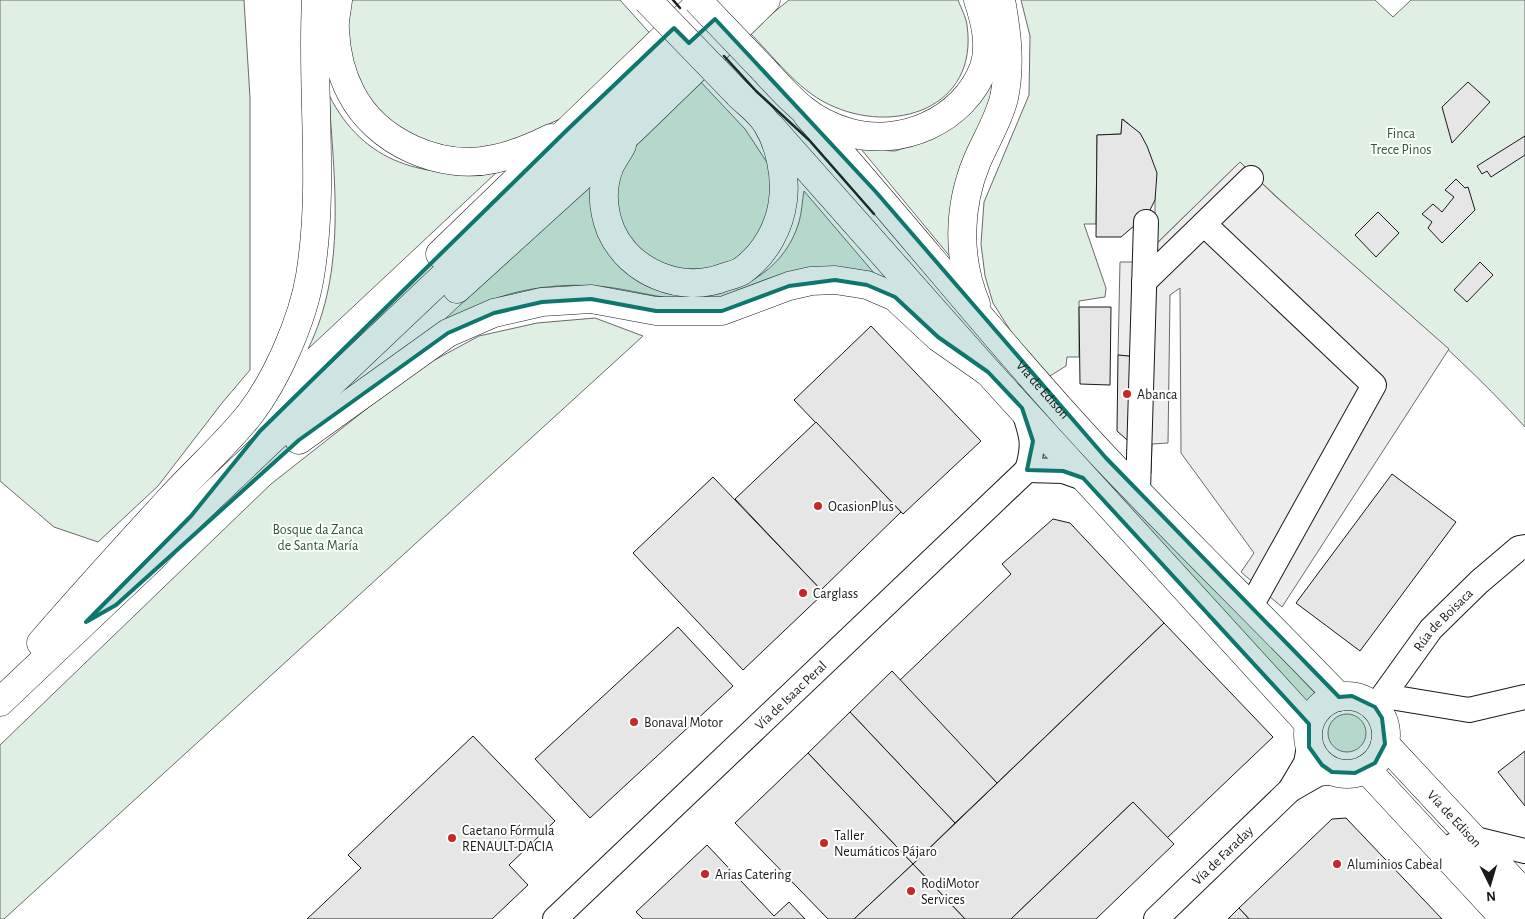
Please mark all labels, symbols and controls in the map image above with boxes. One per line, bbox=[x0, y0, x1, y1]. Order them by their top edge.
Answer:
park label: Finca Trece Pinos bbox=[1370, 127, 1432, 157]
street label: Vía de Edison bbox=[1013, 358, 1071, 422]
marker: Abanca bbox=[1121, 388, 1133, 400]
place label: Abanca bbox=[1137, 388, 1178, 402]
marker: OcasionPlus bbox=[812, 500, 824, 512]
place label: OcasionPlus bbox=[828, 500, 894, 514]
park label: Bosque da Zanca de Santa María bbox=[272, 523, 364, 553]
street label: Rúa de Boisaca bbox=[1411, 586, 1476, 654]
marker: Carglass bbox=[797, 587, 809, 599]
place label: Carglass bbox=[813, 587, 858, 601]
street label: Vía de Isaac Peral bbox=[753, 659, 830, 733]
marker: Bonaval Motor bbox=[628, 716, 640, 728]
place label: Bonaval Motor bbox=[644, 716, 723, 730]
street label: Vía de Edison bbox=[1424, 788, 1484, 850]
place label: Caetano Fórmula RENAULT-DACIA bbox=[462, 824, 555, 854]
street label: Vía de Faraday bbox=[1190, 824, 1256, 888]
place label: Taller Neumáticos Pájaro bbox=[834, 829, 937, 859]
marker: Caetano Fórmula RENAULT-DACIA bbox=[446, 832, 458, 844]
marker: Taller Neumáticos Pájaro bbox=[818, 837, 830, 849]
marker: Aluminios Cabeal bbox=[1331, 858, 1343, 870]
place label: Aluminios Cabeal bbox=[1347, 858, 1442, 872]
north arrow bbox=[1465, 859, 1515, 909]
marker: Arias Catering bbox=[699, 868, 711, 880]
place label: Arias Catering bbox=[715, 868, 791, 882]
place label: RodiMotor Services bbox=[921, 877, 979, 907]
marker: RodiMotor Services bbox=[905, 885, 917, 897]
text: N bbox=[1486, 889, 1497, 903]

